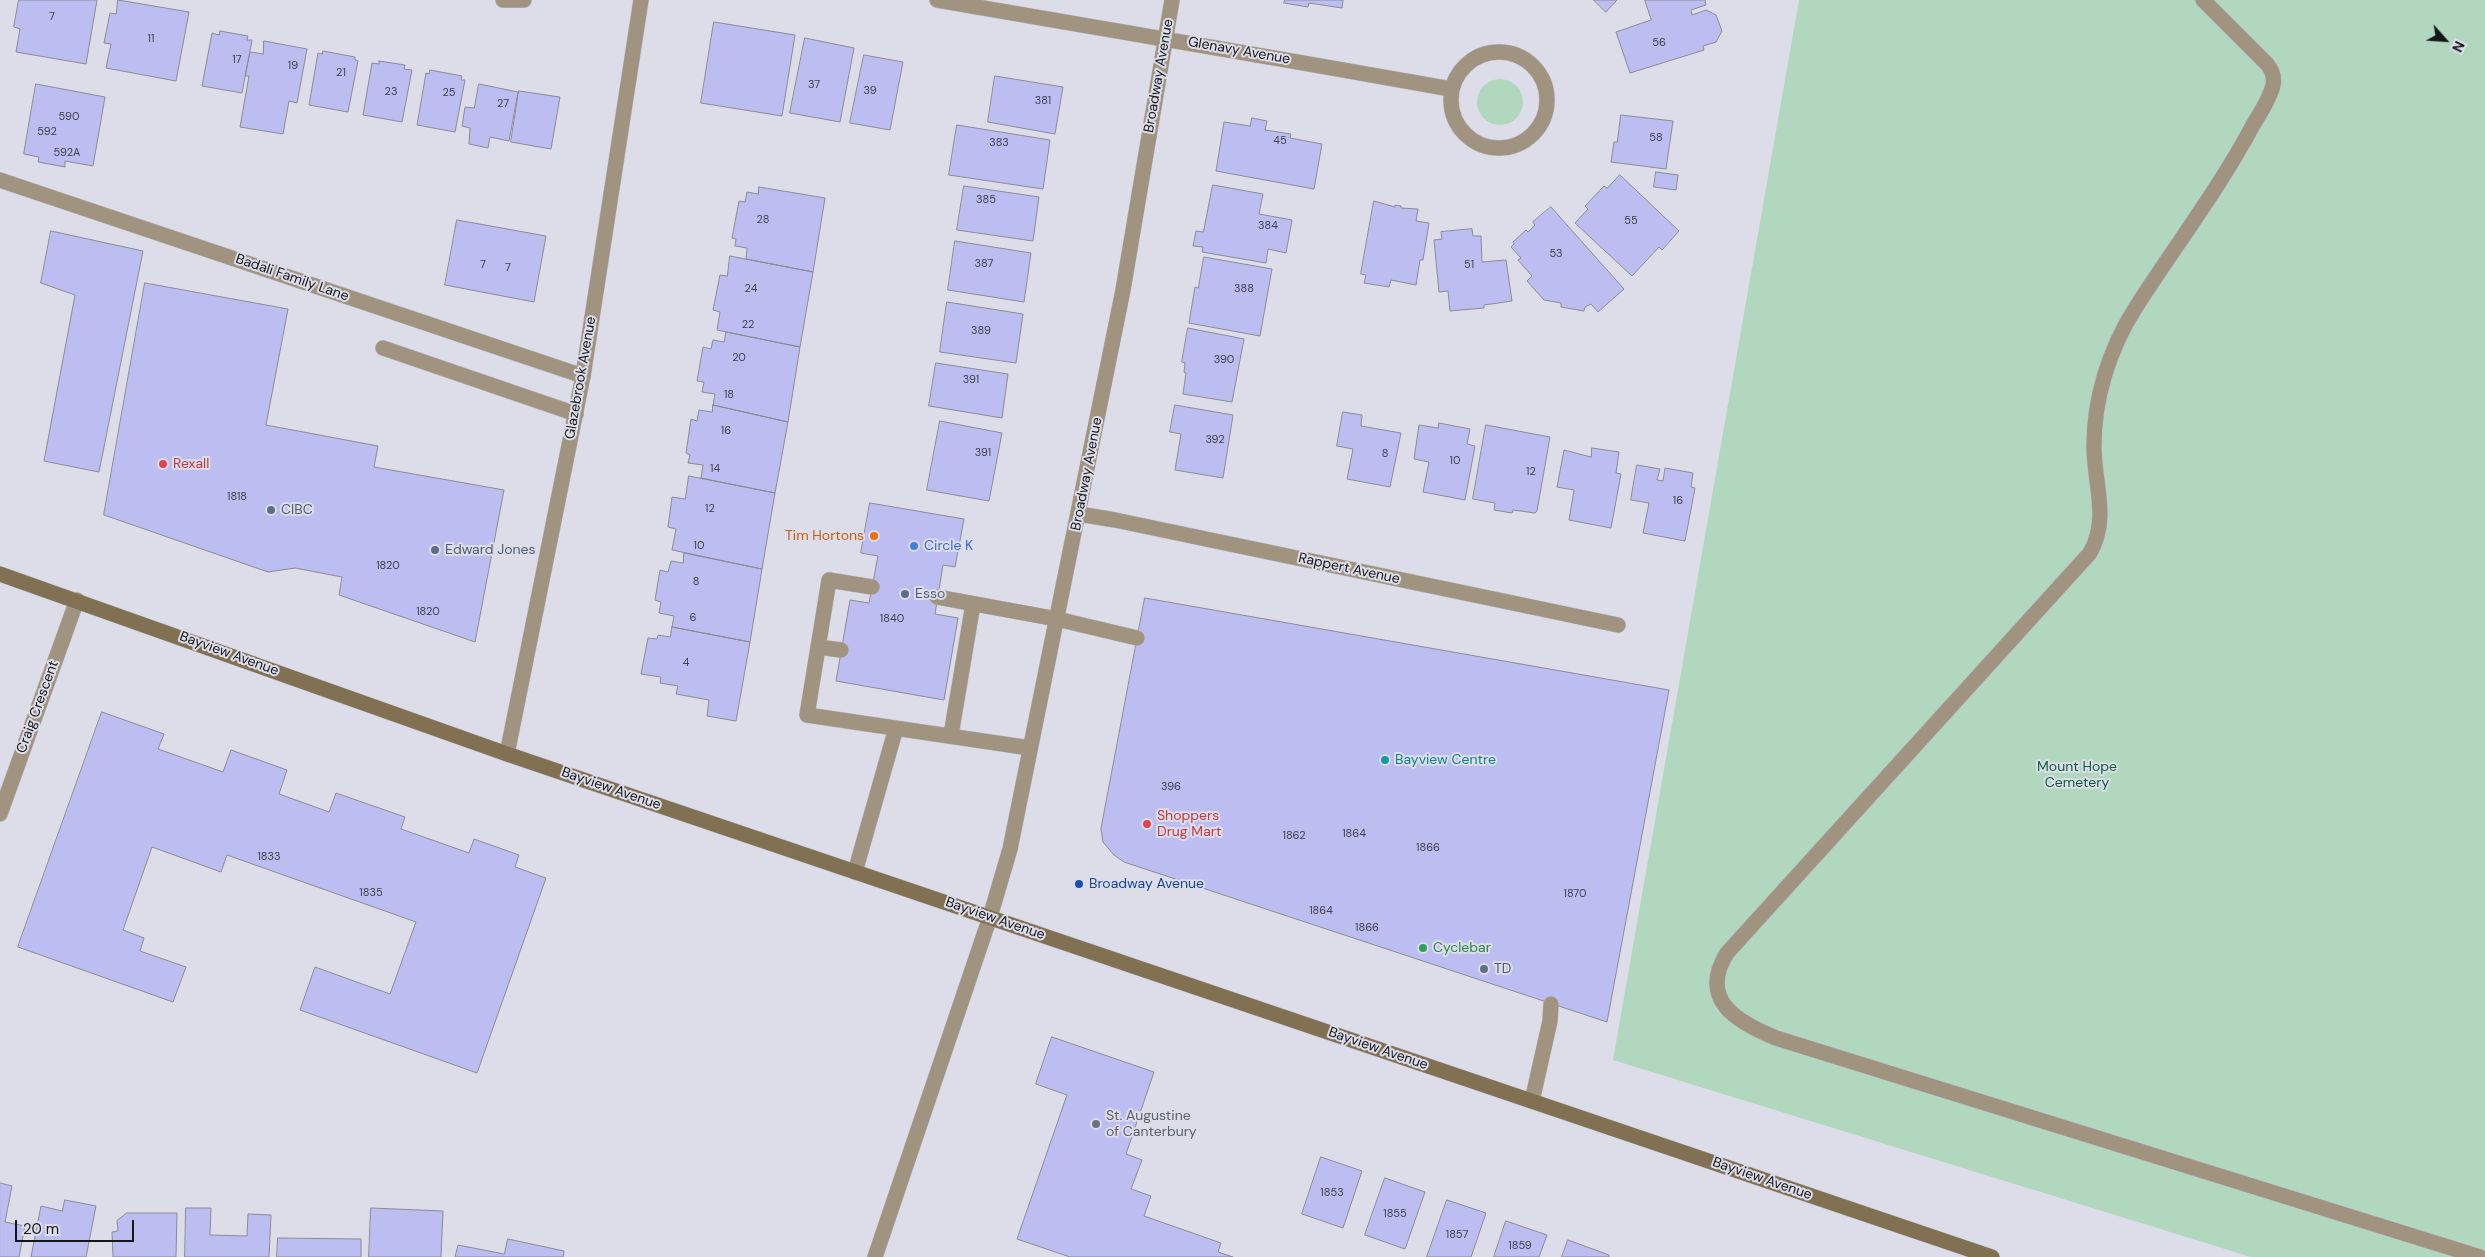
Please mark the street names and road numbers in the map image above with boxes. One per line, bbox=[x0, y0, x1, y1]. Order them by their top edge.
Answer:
street label: Broadway Avenue bbox=[1141, 18, 1177, 134]
street label: Glenavy Avenue bbox=[1187, 34, 1291, 68]
street label: Badali Family Lane bbox=[233, 251, 351, 305]
street label: Glazebrook Avenue bbox=[562, 315, 600, 441]
street label: Broadway Avenue bbox=[1068, 416, 1106, 532]
street label: Rappert Avenue bbox=[1297, 550, 1401, 588]
street label: Bayview Avenue bbox=[177, 628, 281, 680]
street label: Craig Crescent bbox=[13, 658, 63, 756]
street label: Bayview Avenue bbox=[559, 764, 663, 814]
street label: Bayview Avenue bbox=[943, 894, 1047, 944]
street label: Bayview Avenue bbox=[1326, 1024, 1430, 1074]
street label: Bayview Avenue bbox=[1710, 1154, 1814, 1204]

